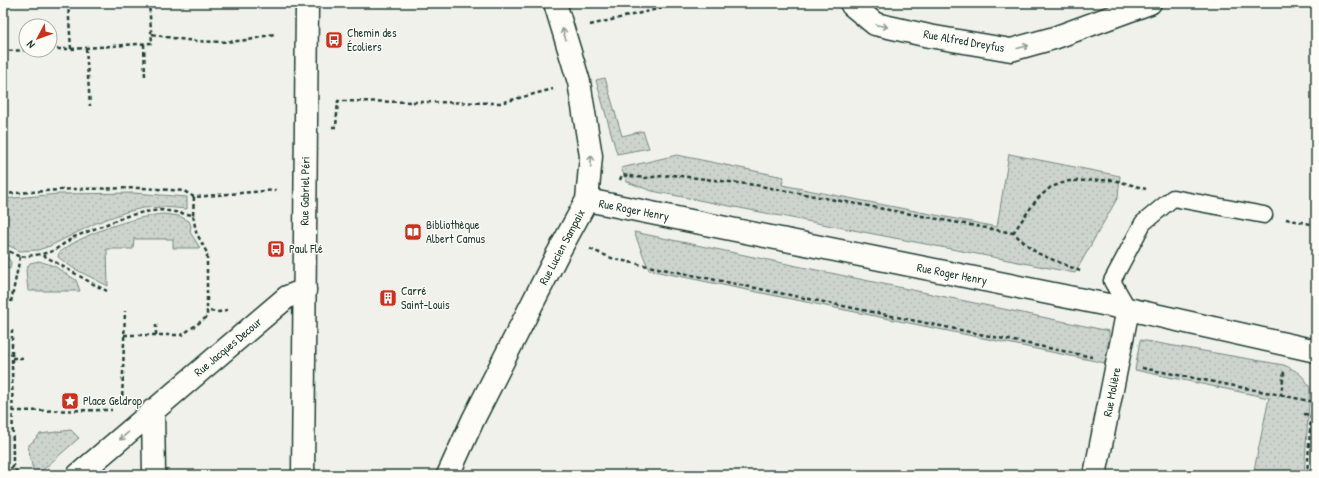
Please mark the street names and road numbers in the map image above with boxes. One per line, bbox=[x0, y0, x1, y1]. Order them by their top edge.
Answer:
street label: Rue Alfred Dreyfus bbox=[922, 25, 1006, 56]
street label: Rue Gabriel Péri bbox=[295, 156, 314, 226]
street label: Rue Roger Henry bbox=[598, 194, 671, 225]
street label: Rue Lucien Sampaix bbox=[534, 206, 589, 288]
street label: Rue Roger Henry bbox=[916, 258, 989, 289]
street label: Rue Jacques Decour bbox=[190, 313, 265, 380]
street label: Rue Molière bbox=[1098, 366, 1125, 418]

